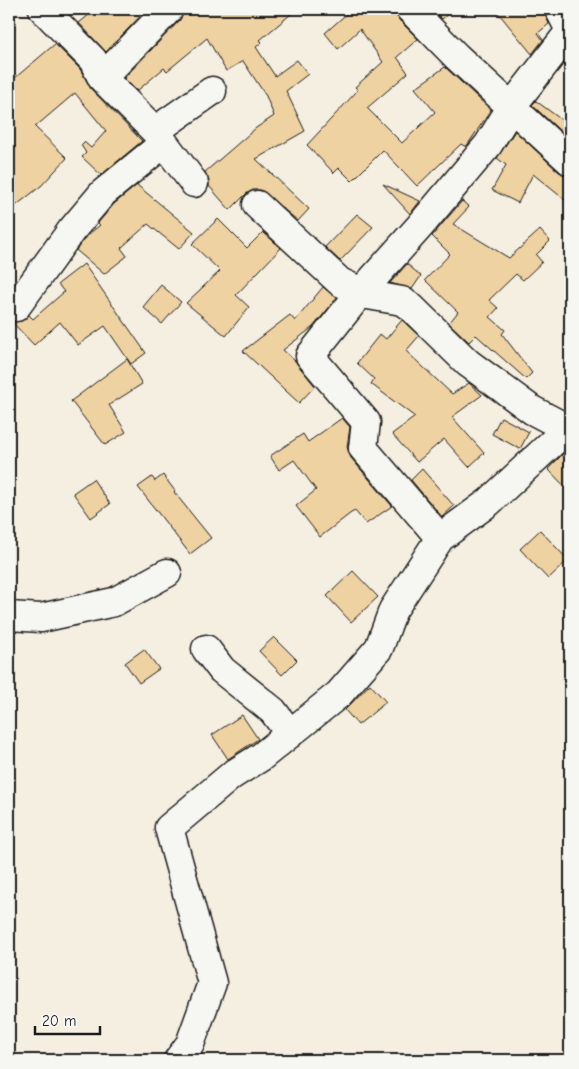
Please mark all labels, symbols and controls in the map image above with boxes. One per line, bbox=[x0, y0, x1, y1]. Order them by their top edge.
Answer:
scale bar bbox=[35, 1004, 100, 1036]
text: 20 m bbox=[42, 1012, 76, 1030]

